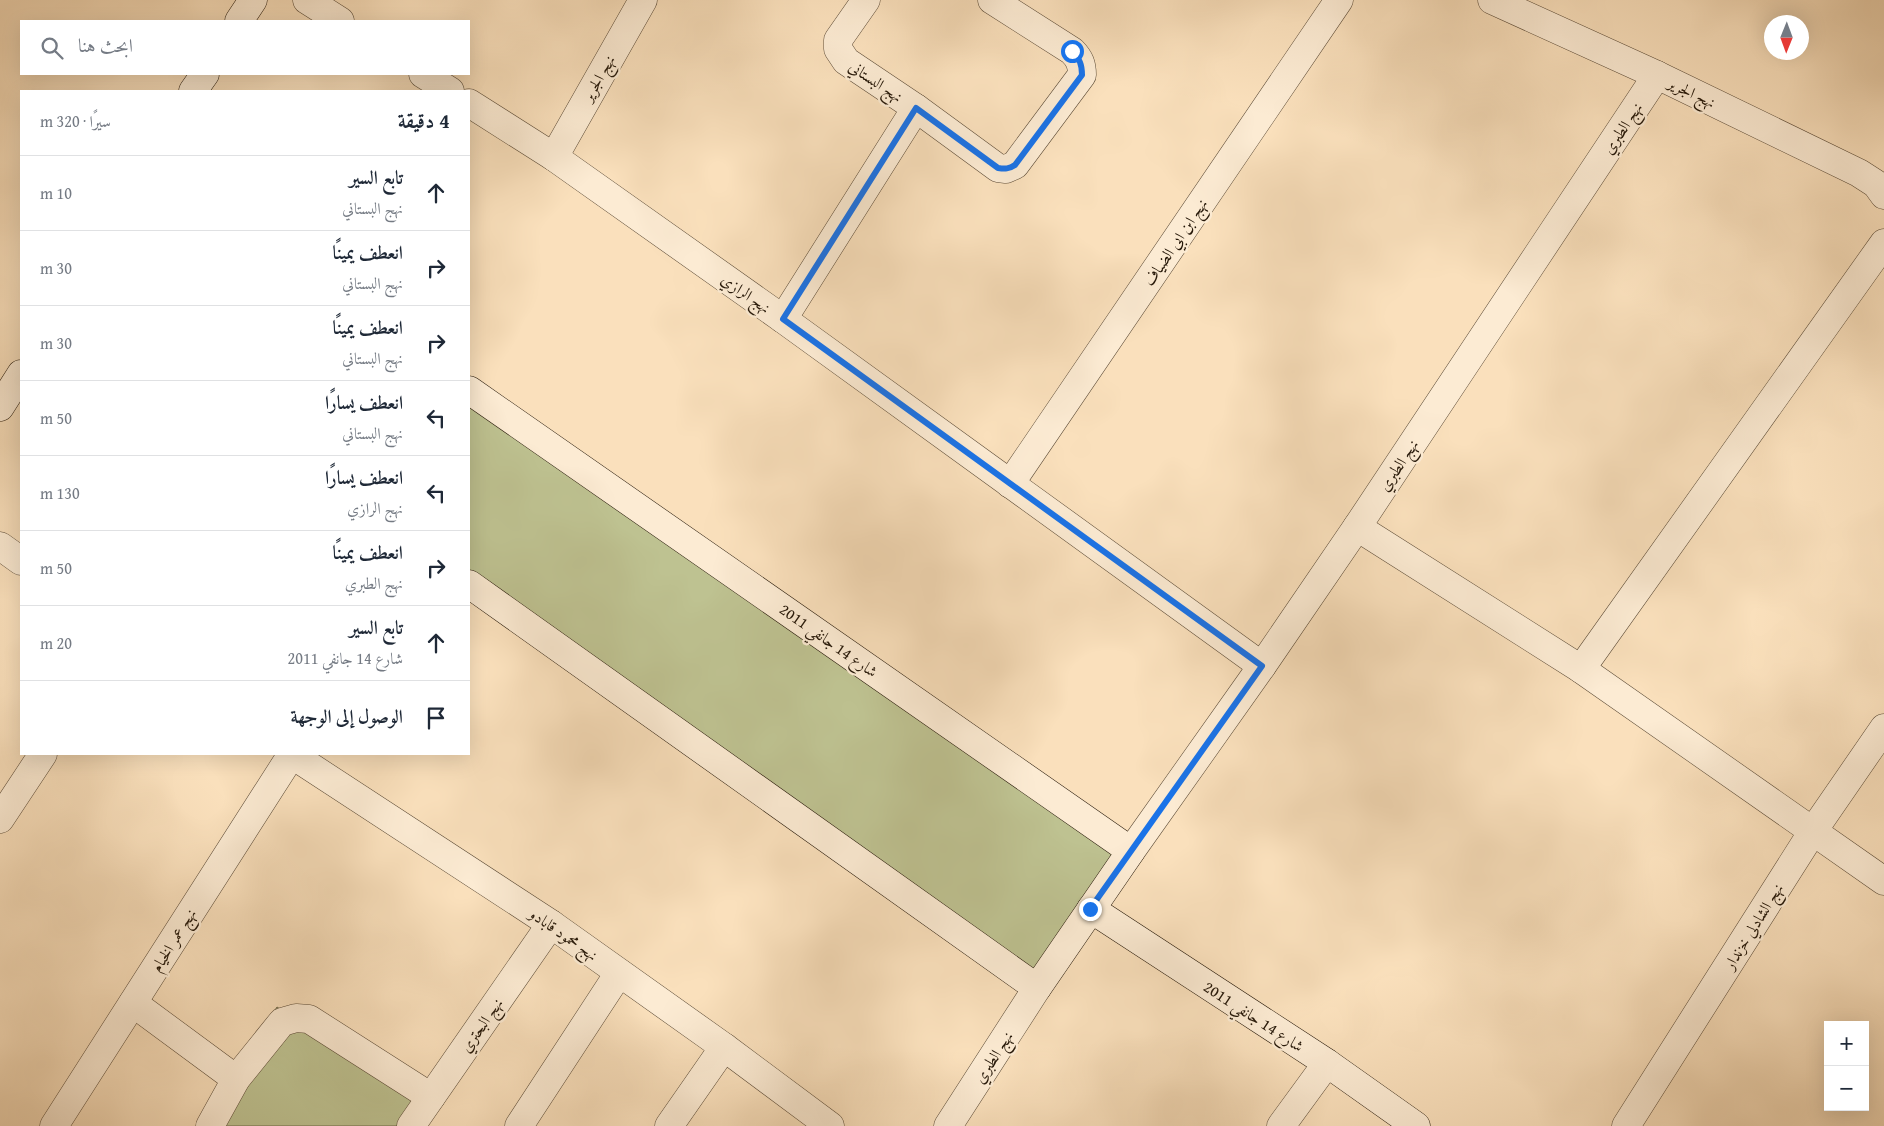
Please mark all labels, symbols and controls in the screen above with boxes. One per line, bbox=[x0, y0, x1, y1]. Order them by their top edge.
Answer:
north arrow bbox=[1764, 15, 1809, 60]
search box bbox=[20, 20, 470, 75]
text: ابحث هنا bbox=[78, 31, 133, 59]
icon: search bbox=[38, 34, 66, 62]
route start bbox=[1061, 40, 1084, 63]
street label: نهج الجرير bbox=[574, 50, 624, 109]
street label: نهج البستاني bbox=[842, 54, 908, 110]
street label: نهج الجرير bbox=[1661, 69, 1720, 116]
street label: نهج الطبري bbox=[1596, 97, 1651, 161]
text: 4 دقيقة bbox=[398, 105, 450, 136]
text: سيرًا · 320 m bbox=[40, 109, 111, 133]
text: تابع السير bbox=[349, 163, 403, 191]
icon: ahead bbox=[422, 179, 450, 207]
text: 10 m bbox=[40, 181, 72, 205]
street label: نهج ابن ابي الضياف bbox=[1137, 193, 1216, 292]
text: نهج البستاني bbox=[342, 196, 403, 220]
text: انعطف يمينًا bbox=[333, 238, 403, 266]
icon: right bbox=[422, 254, 450, 282]
text: 30 m bbox=[40, 256, 72, 280]
street label: نهج الرازي bbox=[714, 267, 776, 321]
text: نهج البستاني bbox=[342, 271, 403, 295]
text: انعطف يمينًا bbox=[333, 313, 403, 341]
icon: right bbox=[422, 329, 450, 357]
text: 30 m bbox=[40, 331, 72, 355]
text: نهج البستاني bbox=[342, 346, 403, 370]
text: انعطف يسارًا bbox=[325, 388, 403, 416]
icon: left bbox=[422, 404, 450, 432]
text: 50 m bbox=[40, 406, 72, 430]
text: نهج البستاني bbox=[342, 421, 403, 445]
street label: نهج الطبري bbox=[1372, 434, 1427, 498]
text: انعطف يسارًا bbox=[325, 463, 403, 491]
icon: left bbox=[422, 479, 450, 507]
text: 130 m bbox=[40, 481, 80, 505]
text: نهج الرازي bbox=[347, 496, 403, 520]
text: انعطف يمينًا bbox=[333, 538, 403, 566]
icon: right bbox=[422, 554, 450, 582]
text: 50 m bbox=[40, 556, 72, 580]
text: نهج الطبري bbox=[345, 571, 403, 595]
street label: شارع 14 جانفي 2011 bbox=[773, 597, 883, 686]
text: تابع السير bbox=[349, 613, 403, 641]
icon: ahead bbox=[422, 629, 450, 657]
text: 20 m bbox=[40, 631, 72, 655]
text: شارع 14 جانفي 2011 bbox=[288, 646, 403, 670]
text: الوصول إلى الوجهة bbox=[291, 702, 403, 730]
icon: arrive bbox=[422, 704, 450, 732]
street label: نهج الشادلي خزندار bbox=[1716, 878, 1792, 977]
route end bbox=[1079, 898, 1102, 921]
street label: نهج محمود قابادو bbox=[521, 900, 603, 969]
street label: نهج عمر الخيام bbox=[144, 904, 205, 978]
street label: شارع 14 جانفي 2011 bbox=[1197, 975, 1309, 1061]
street label: نهج البحتري bbox=[453, 993, 511, 1059]
map controls bbox=[1824, 1021, 1869, 1111]
button: + bbox=[1824, 1021, 1869, 1066]
street label: نهج الطبري bbox=[967, 1026, 1021, 1090]
button: − bbox=[1824, 1066, 1869, 1111]

